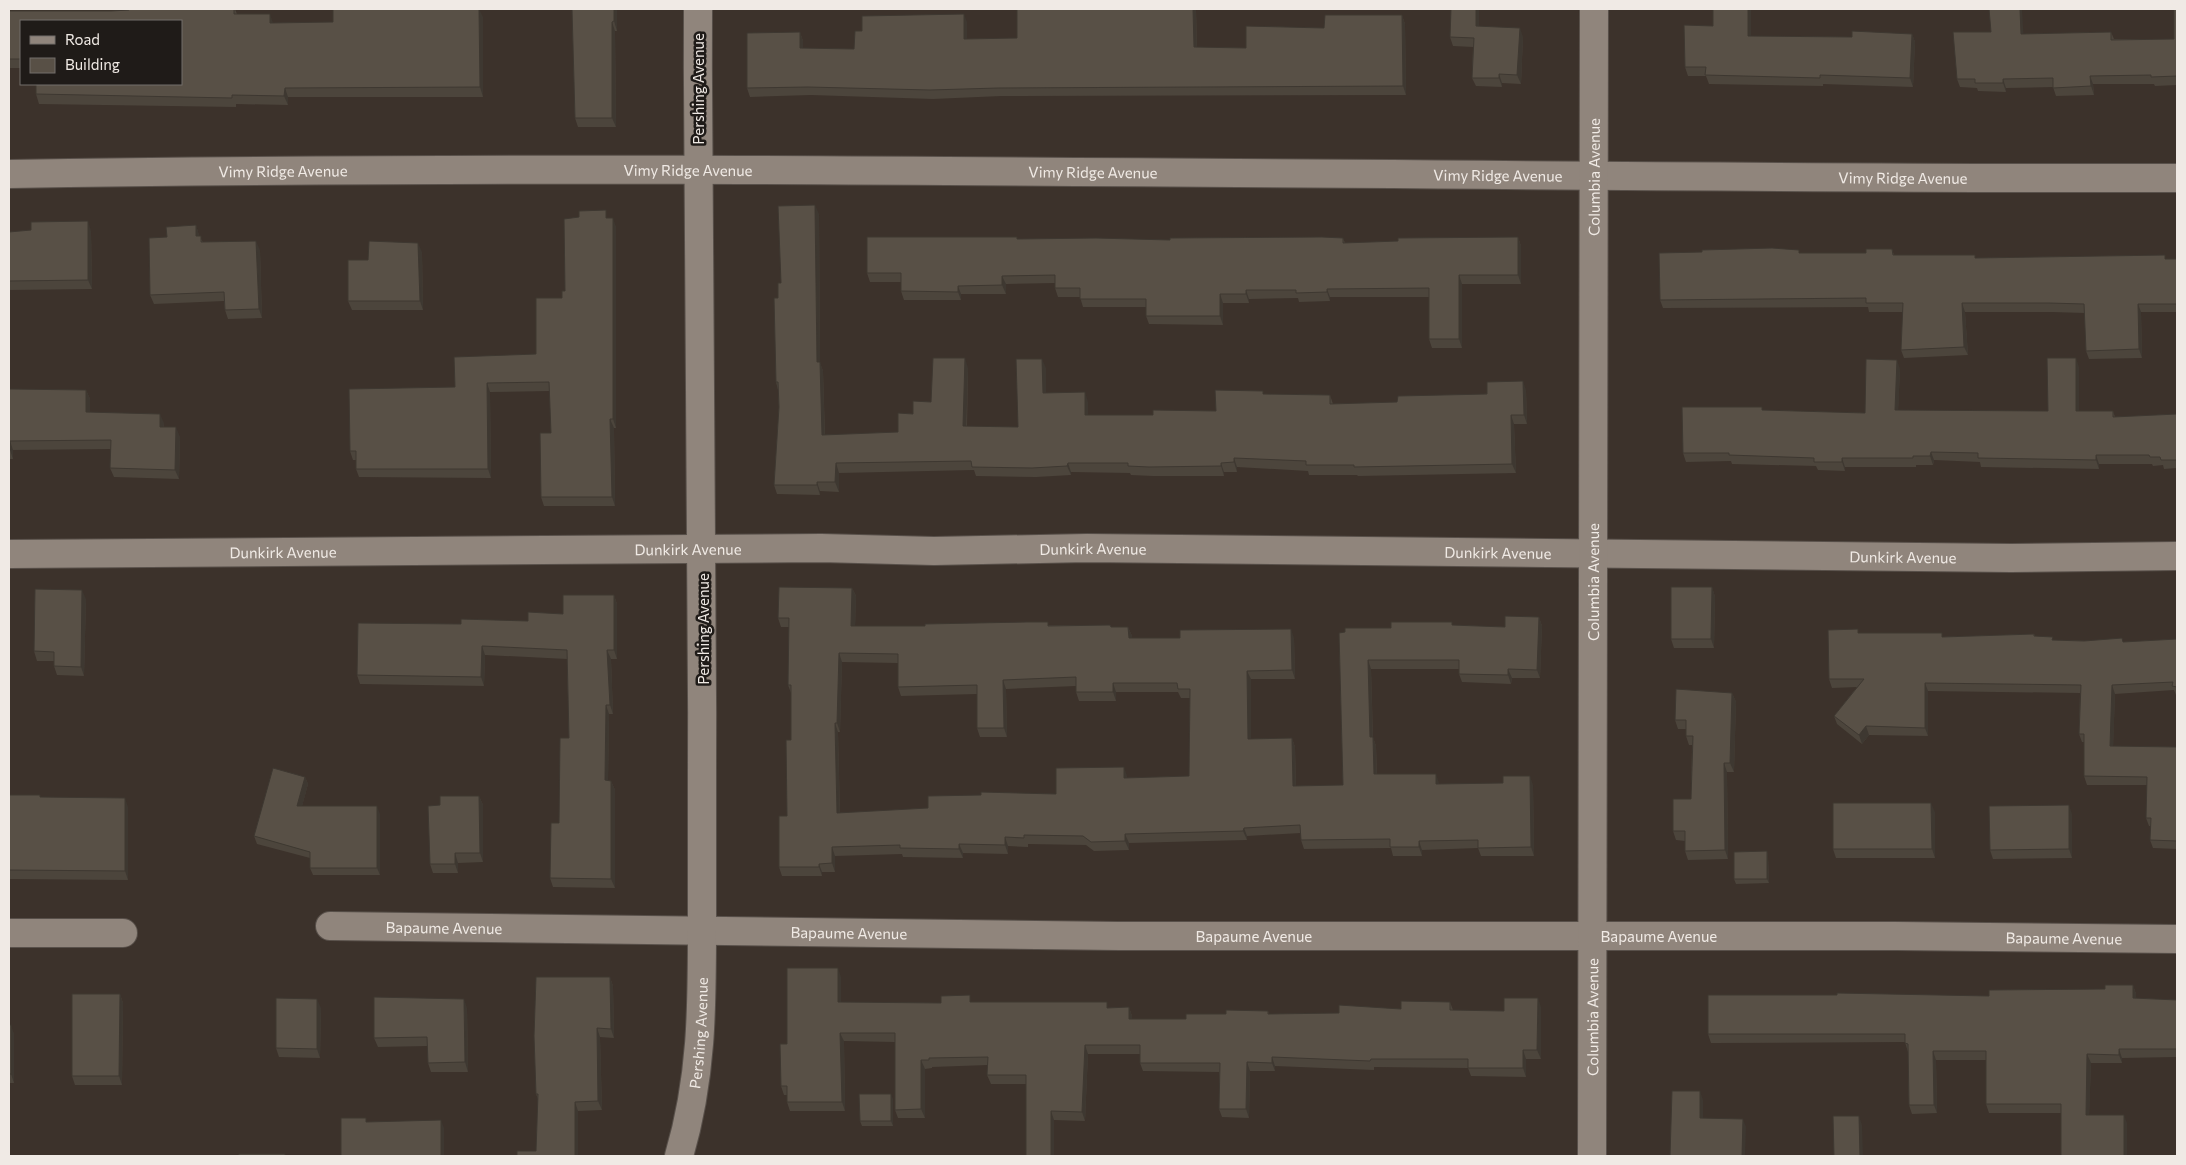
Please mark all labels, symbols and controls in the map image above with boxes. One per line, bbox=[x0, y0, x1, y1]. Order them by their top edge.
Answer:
legend bbox=[20, 20, 182, 85]
text: Road bbox=[65, 30, 100, 48]
street label: Pershing Avenue bbox=[689, 33, 707, 145]
text: Building bbox=[65, 55, 120, 73]
street label: Columbia Avenue bbox=[1585, 118, 1603, 236]
street label: Vimy Ridge Avenue bbox=[218, 161, 348, 180]
street label: Vimy Ridge Avenue bbox=[623, 161, 753, 179]
street label: Vimy Ridge Avenue bbox=[1028, 162, 1158, 181]
street label: Vimy Ridge Avenue bbox=[1433, 166, 1563, 185]
street label: Vimy Ridge Avenue bbox=[1838, 168, 1968, 187]
street label: Columbia Avenue bbox=[1584, 523, 1602, 641]
street label: Dunkirk Avenue bbox=[1039, 539, 1147, 558]
street label: Dunkirk Avenue bbox=[634, 540, 742, 558]
street label: Dunkirk Avenue bbox=[229, 543, 337, 561]
street label: Dunkirk Avenue bbox=[1444, 543, 1552, 562]
street label: Dunkirk Avenue bbox=[1849, 547, 1957, 566]
street label: Pershing Avenue bbox=[694, 573, 712, 685]
street label: Bapaume Avenue bbox=[386, 918, 502, 937]
street label: Bapaume Avenue bbox=[791, 923, 907, 942]
street label: Bapaume Avenue bbox=[1196, 927, 1312, 945]
street label: Bapaume Avenue bbox=[1601, 927, 1717, 945]
street label: Bapaume Avenue bbox=[2006, 928, 2122, 947]
street label: Columbia Avenue bbox=[1583, 958, 1601, 1076]
street label: Pershing Avenue bbox=[685, 977, 711, 1090]

